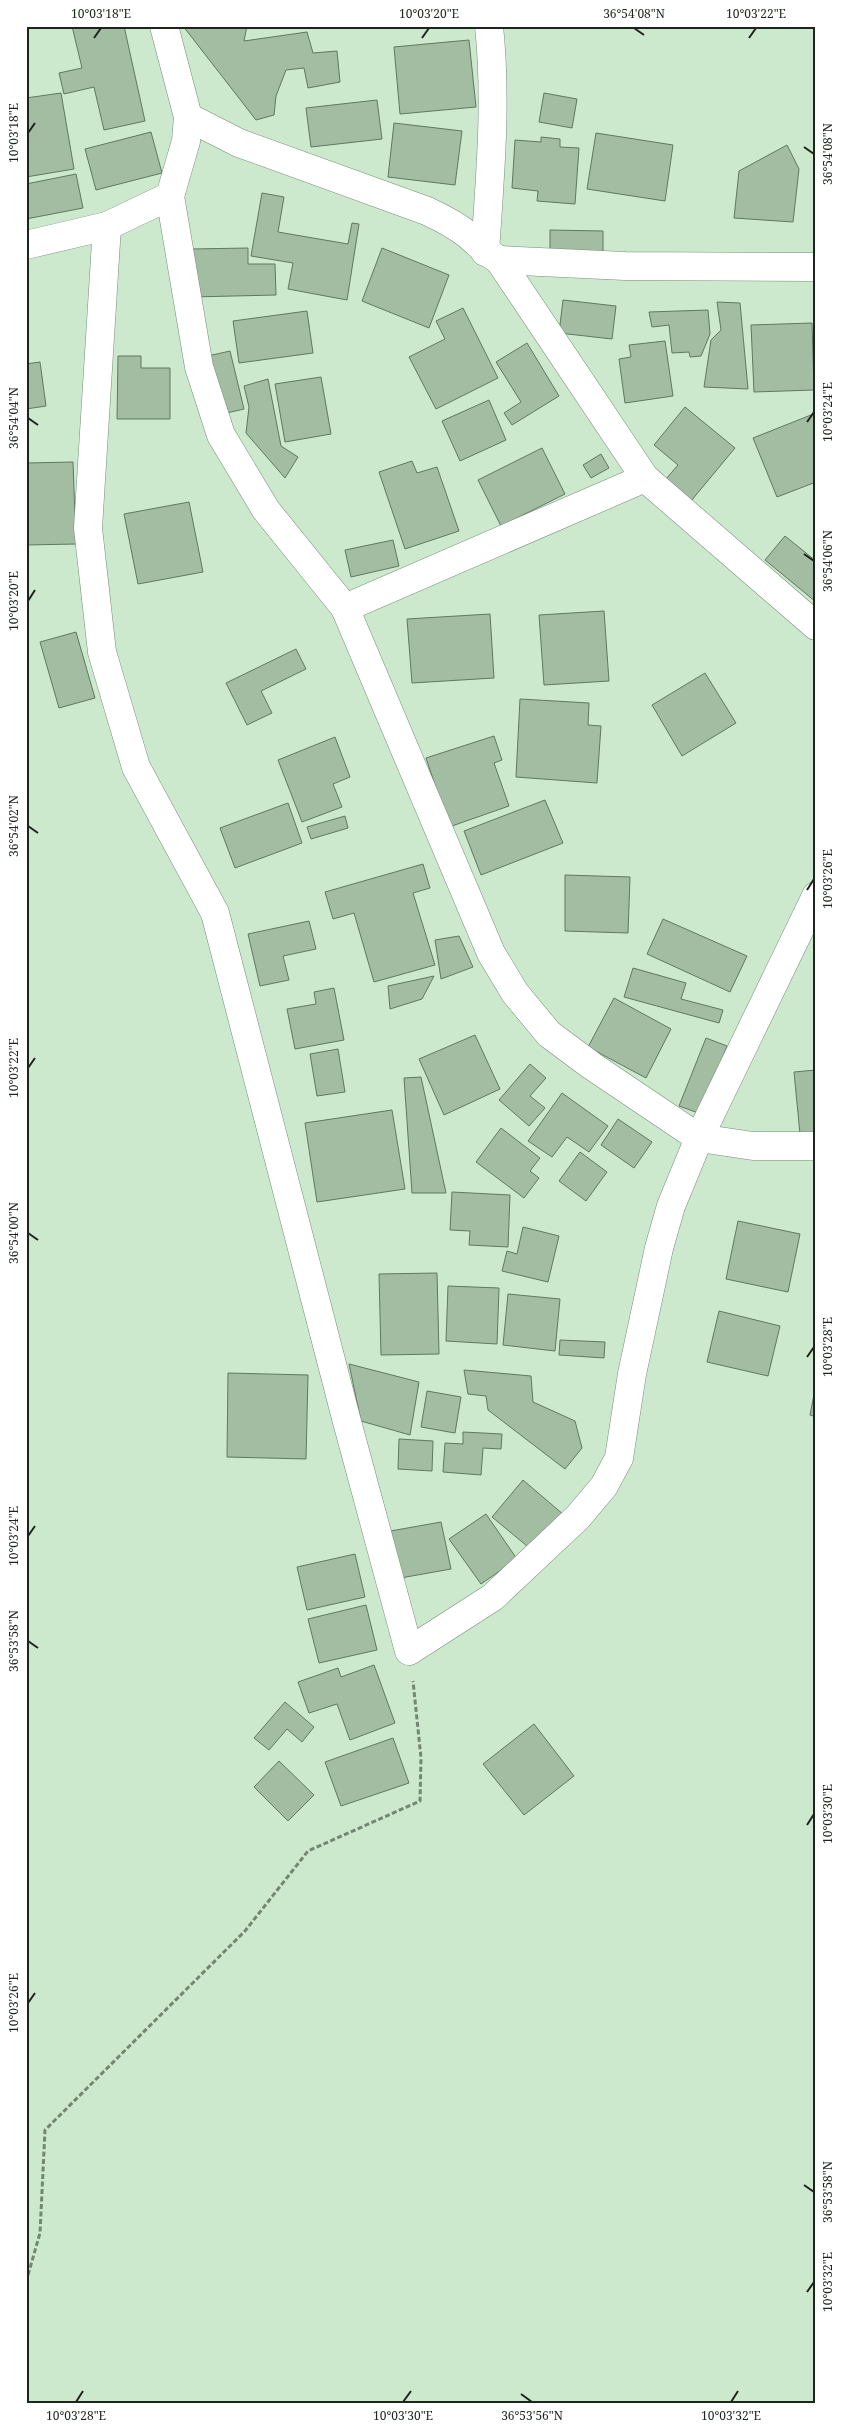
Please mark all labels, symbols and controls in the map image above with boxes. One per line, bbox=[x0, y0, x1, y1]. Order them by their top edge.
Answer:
text: 10°03'18"E bbox=[71, 5, 131, 22]
text: 10°03'20"E bbox=[399, 5, 459, 22]
text: 36°54'08"N bbox=[603, 5, 665, 22]
text: 10°03'22"E bbox=[726, 5, 786, 22]
text: 10°03'18"E bbox=[5, 103, 22, 163]
text: 36°54'08"N bbox=[819, 123, 836, 185]
text: 10°03'24"E bbox=[819, 382, 836, 442]
text: 36°54'04"N bbox=[5, 387, 22, 449]
text: 36°54'06"N bbox=[819, 530, 836, 592]
text: 10°03'20"E bbox=[5, 571, 22, 631]
text: 36°54'02"N bbox=[5, 795, 22, 857]
text: 10°03'26"E bbox=[819, 849, 836, 909]
text: 10°03'22"E bbox=[5, 1038, 22, 1098]
text: 36°54'00"N bbox=[5, 1202, 22, 1264]
text: 10°03'28"E bbox=[819, 1317, 836, 1377]
text: 10°03'24"E bbox=[5, 1506, 22, 1566]
text: 36°53'58"N bbox=[5, 1610, 22, 1672]
text: 10°03'30"E bbox=[819, 1784, 836, 1844]
text: 10°03'26"E bbox=[5, 1973, 22, 2033]
text: 36°53'58"N bbox=[819, 2161, 836, 2223]
text: 10°03'32"E bbox=[819, 2252, 836, 2312]
text: 10°03'28"E bbox=[46, 2407, 106, 2424]
text: 10°03'30"E bbox=[373, 2407, 433, 2424]
text: 36°53'56"N bbox=[501, 2407, 563, 2424]
text: 10°03'32"E bbox=[701, 2407, 761, 2424]

